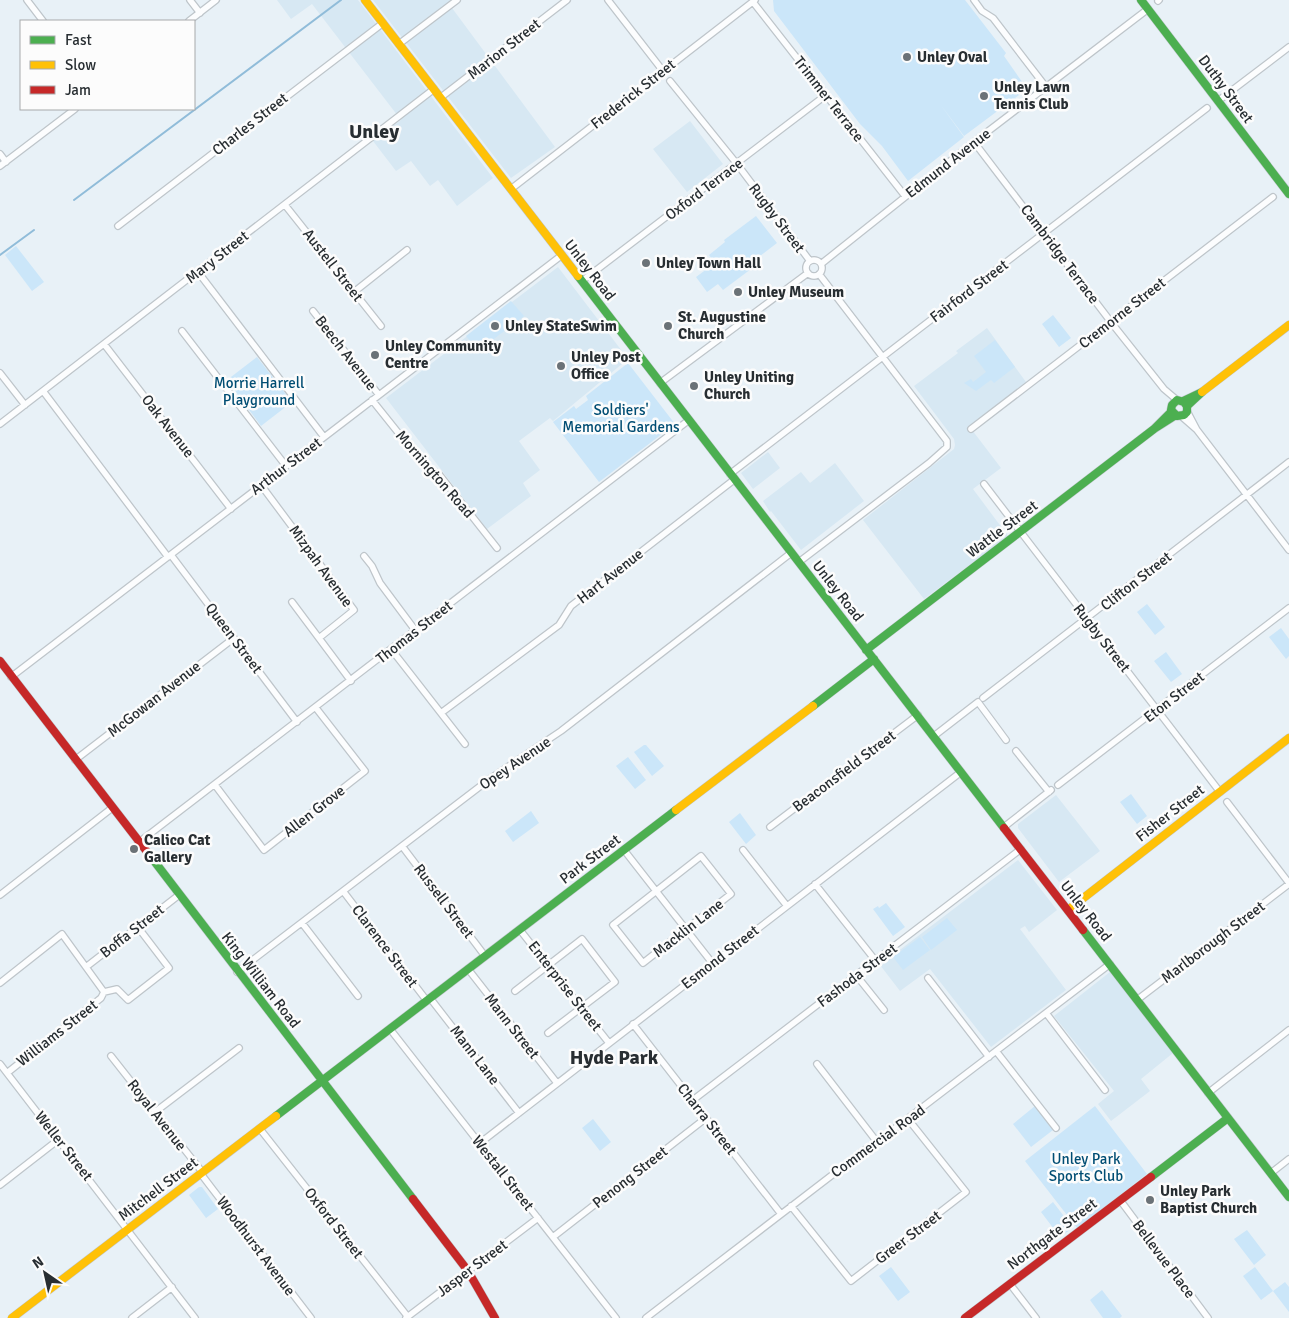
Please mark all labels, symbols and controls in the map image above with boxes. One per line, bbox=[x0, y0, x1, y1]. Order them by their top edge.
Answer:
street label: Marion Street bbox=[464, 15, 544, 83]
legend bbox=[20, 20, 195, 110]
text: Fast bbox=[65, 31, 92, 49]
place label: Unley Oval bbox=[917, 48, 988, 66]
marker: Unley Oval bbox=[901, 51, 913, 63]
street label: Duthy Street bbox=[1195, 51, 1257, 127]
street label: Trimmer Terrace bbox=[790, 53, 868, 145]
street label: Frederick Street bbox=[587, 55, 679, 133]
text: Slow bbox=[65, 56, 96, 74]
place label: Unley Lawn Tennis Club bbox=[994, 78, 1070, 113]
text: Jam bbox=[65, 81, 91, 99]
street label: Charles Street bbox=[209, 89, 291, 159]
marker: Unley Lawn Tennis Club bbox=[978, 90, 990, 102]
district label: Unley bbox=[349, 119, 399, 144]
street label: Edmund Avenue bbox=[902, 124, 994, 202]
street label: Oxford Terrace bbox=[662, 154, 746, 224]
street label: Rugby Street bbox=[745, 180, 809, 256]
street label: Cambridge Terrace bbox=[1017, 201, 1103, 307]
street label: Austell Street bbox=[299, 225, 367, 305]
street label: Mary Street bbox=[182, 227, 252, 287]
street label: Unley Road bbox=[561, 236, 619, 304]
place label: Unley Town Hall bbox=[656, 254, 761, 272]
street label: Fairford Street bbox=[926, 256, 1012, 326]
marker: Unley Town Hall bbox=[640, 257, 652, 269]
street label: Cremorne Street bbox=[1075, 274, 1169, 352]
place label: Unley Museum bbox=[748, 283, 844, 301]
marker: Unley Museum bbox=[732, 286, 744, 298]
place label: St. Augustine Church bbox=[678, 308, 766, 343]
street label: Beech Avenue bbox=[311, 312, 381, 394]
place label: Unley StateSwim bbox=[505, 317, 617, 335]
marker: Unley StateSwim bbox=[489, 320, 501, 332]
marker: St. Augustine Church bbox=[662, 320, 674, 332]
place label: Unley Community Centre bbox=[385, 337, 502, 372]
place label: Unley Post Office bbox=[571, 348, 641, 383]
marker: Unley Community Centre bbox=[369, 349, 381, 361]
marker: Unley Post Office bbox=[555, 360, 567, 372]
place label: Unley Uniting Church bbox=[704, 368, 794, 403]
park label: Morrie Harrell Playground bbox=[214, 374, 304, 409]
marker: Unley Uniting Church bbox=[688, 380, 700, 392]
street label: Oak Avenue bbox=[138, 391, 198, 461]
park label: Soldiers' Memorial Gardens bbox=[562, 401, 680, 436]
street label: Mornington Road bbox=[392, 426, 478, 522]
street label: Arthur Street bbox=[247, 433, 325, 499]
street label: Wattle Street bbox=[963, 496, 1041, 562]
street label: Mizpah Avenue bbox=[285, 522, 357, 610]
street label: Hart Avenue bbox=[573, 545, 647, 607]
street label: Clifton Street bbox=[1097, 548, 1175, 614]
street label: Unley Road bbox=[809, 557, 867, 625]
street label: Thomas Street bbox=[372, 597, 456, 667]
street label: Queen Street bbox=[202, 599, 266, 677]
street label: Rugby Street bbox=[1070, 600, 1134, 676]
street label: McGowan Avenue bbox=[104, 657, 204, 741]
street label: Eton Street bbox=[1140, 668, 1208, 726]
street label: Beaconsfield Street bbox=[789, 726, 899, 816]
street label: Opey Avenue bbox=[476, 733, 554, 793]
street label: Allen Grove bbox=[280, 781, 348, 841]
street label: Fisher Street bbox=[1132, 781, 1208, 845]
street label: Park Street bbox=[556, 830, 624, 888]
place label: Calico Cat Gallery bbox=[144, 831, 211, 866]
marker: Calico Cat Gallery bbox=[128, 843, 140, 855]
street label: Russell Street bbox=[410, 860, 478, 942]
street label: Unley Road bbox=[1057, 877, 1115, 945]
street label: Macklin Lane bbox=[649, 895, 727, 961]
street label: Marlborough Street bbox=[1158, 897, 1268, 987]
street label: Boffa Street bbox=[96, 900, 168, 962]
street label: Clarence Street bbox=[348, 901, 422, 991]
street label: Esmond Street bbox=[678, 921, 762, 993]
street label: King William Road bbox=[218, 928, 304, 1032]
street label: Enterprise Street bbox=[524, 937, 606, 1035]
street label: Fashoda Street bbox=[813, 939, 901, 1011]
street label: Mann Street bbox=[481, 990, 543, 1062]
street label: Williams Street bbox=[13, 996, 101, 1070]
street label: Mann Lane bbox=[446, 1022, 504, 1088]
district label: Hyde Park bbox=[570, 1045, 659, 1070]
street label: Royal Avenue bbox=[124, 1076, 190, 1154]
street label: Charra Street bbox=[674, 1080, 740, 1158]
street label: Commercial Road bbox=[827, 1101, 929, 1181]
street label: Weller Street bbox=[31, 1108, 97, 1184]
street label: Westall Street bbox=[468, 1132, 538, 1214]
street label: Penong Street bbox=[589, 1142, 671, 1212]
park label: Unley Park Sports Club bbox=[1049, 1150, 1123, 1185]
street label: Mitchell Street bbox=[115, 1153, 201, 1225]
place label: Unley Park Baptist Church bbox=[1160, 1182, 1257, 1217]
street label: Oxford Street bbox=[301, 1184, 367, 1262]
street label: Woodhurst Avenue bbox=[213, 1193, 299, 1299]
street label: Northgate Street bbox=[1004, 1194, 1100, 1274]
marker: Unley Park Baptist Church bbox=[1144, 1194, 1156, 1206]
street label: Greer Street bbox=[872, 1206, 944, 1268]
street label: Bellevue Place bbox=[1129, 1216, 1199, 1302]
street label: Jasper Street bbox=[433, 1236, 511, 1300]
north arrow bbox=[20, 1248, 70, 1298]
text: N bbox=[29, 1253, 47, 1272]

